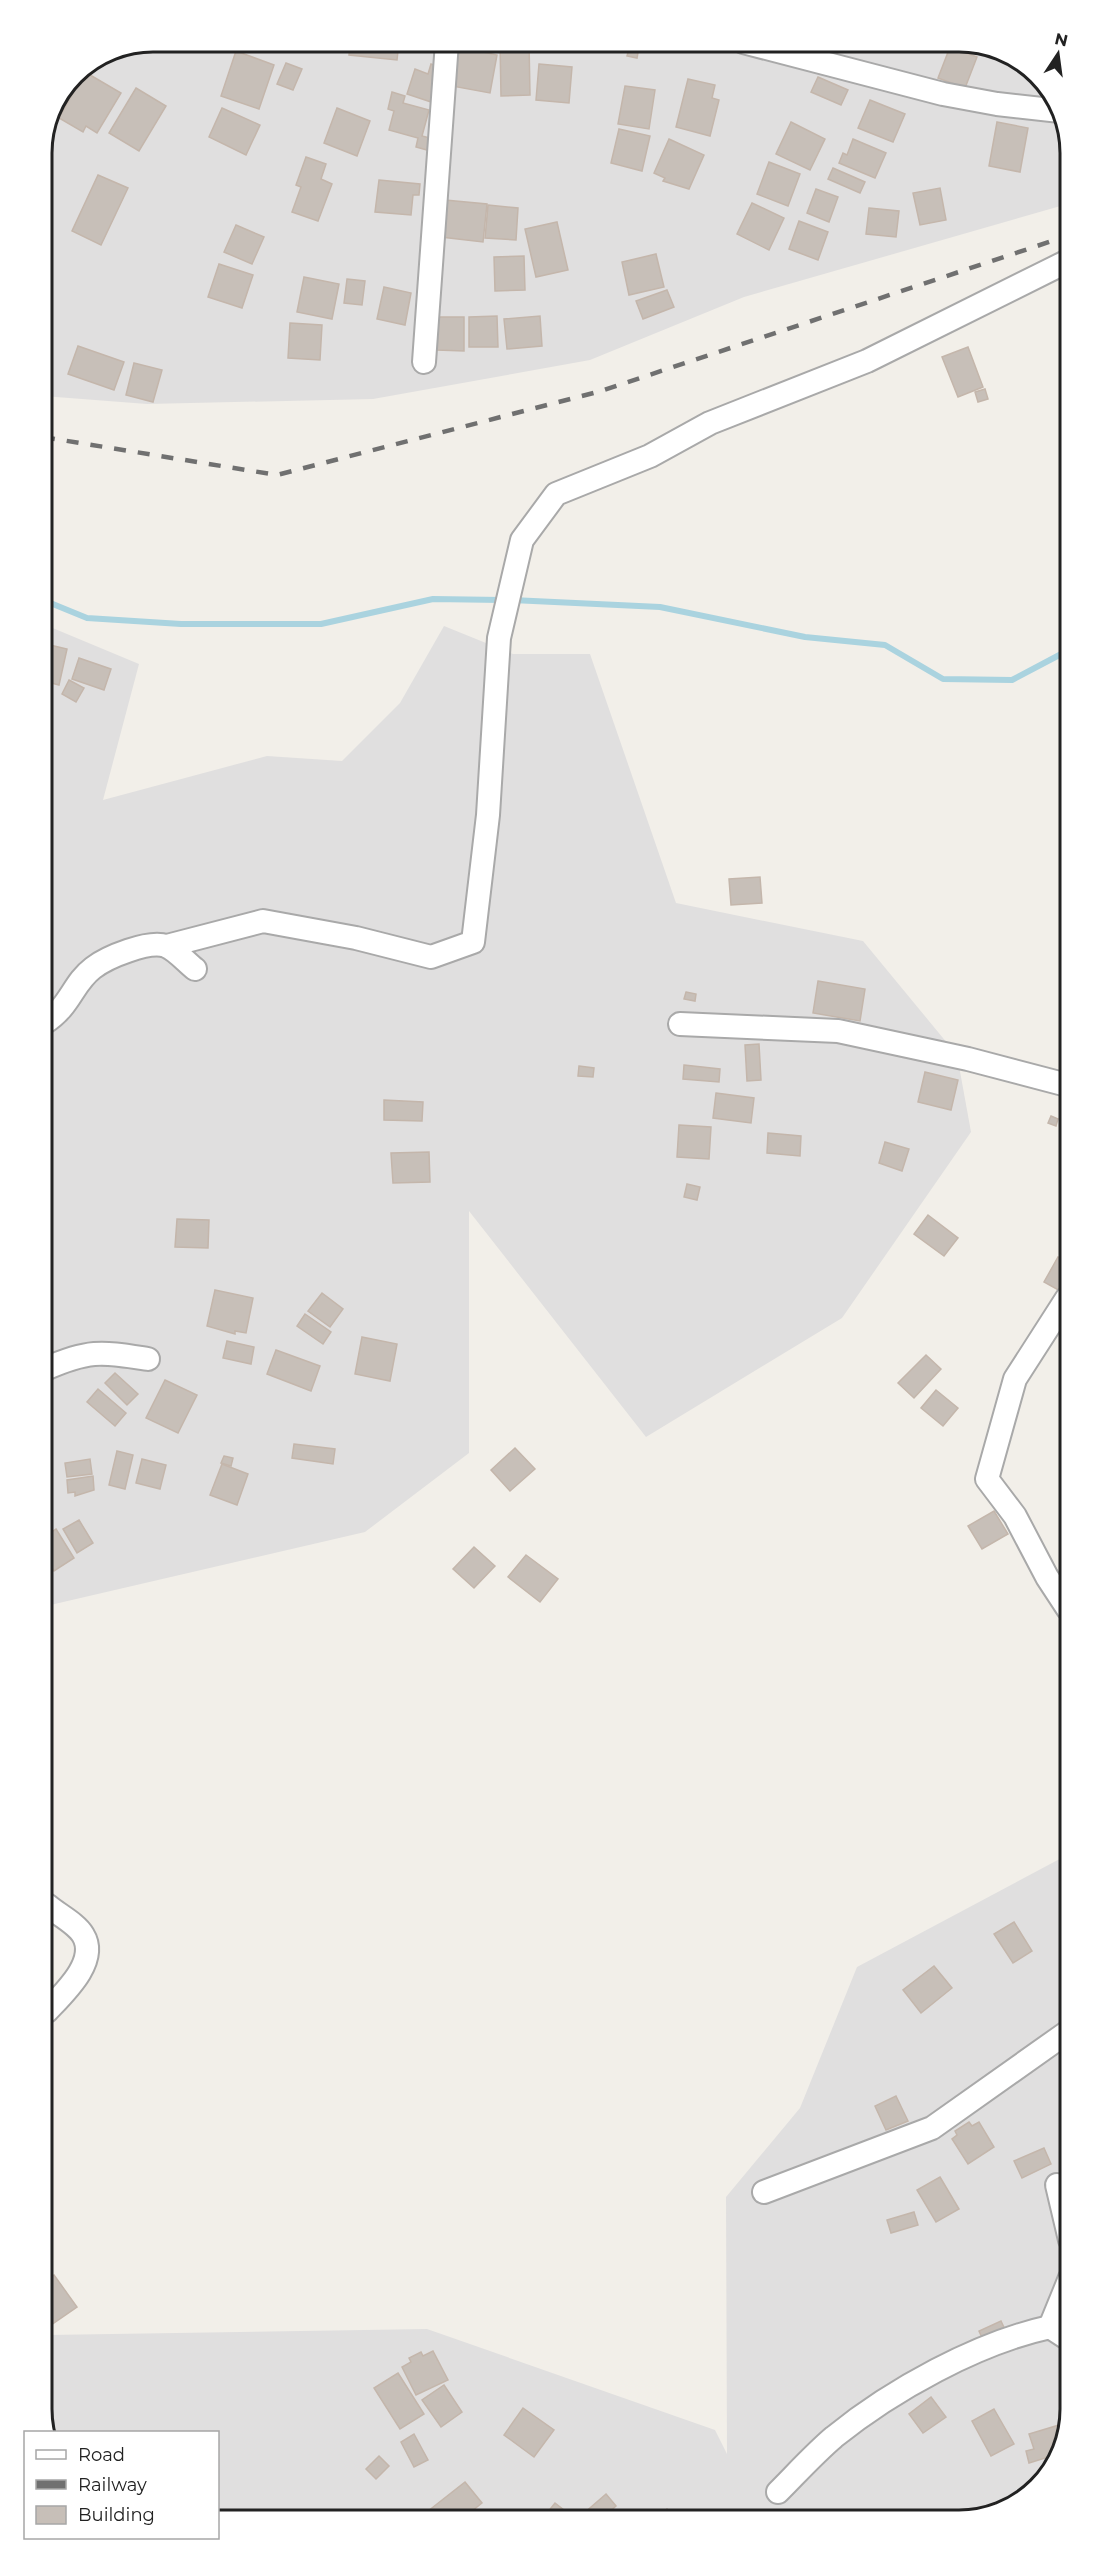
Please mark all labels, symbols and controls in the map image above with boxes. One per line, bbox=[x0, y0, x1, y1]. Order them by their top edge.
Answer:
north arrow bbox=[1028, 24, 1088, 84]
text: N bbox=[1053, 29, 1070, 51]
legend bbox=[24, 2431, 219, 2539]
text: Road bbox=[78, 2444, 125, 2466]
text: Railway bbox=[78, 2474, 147, 2496]
text: Building bbox=[78, 2504, 155, 2526]

